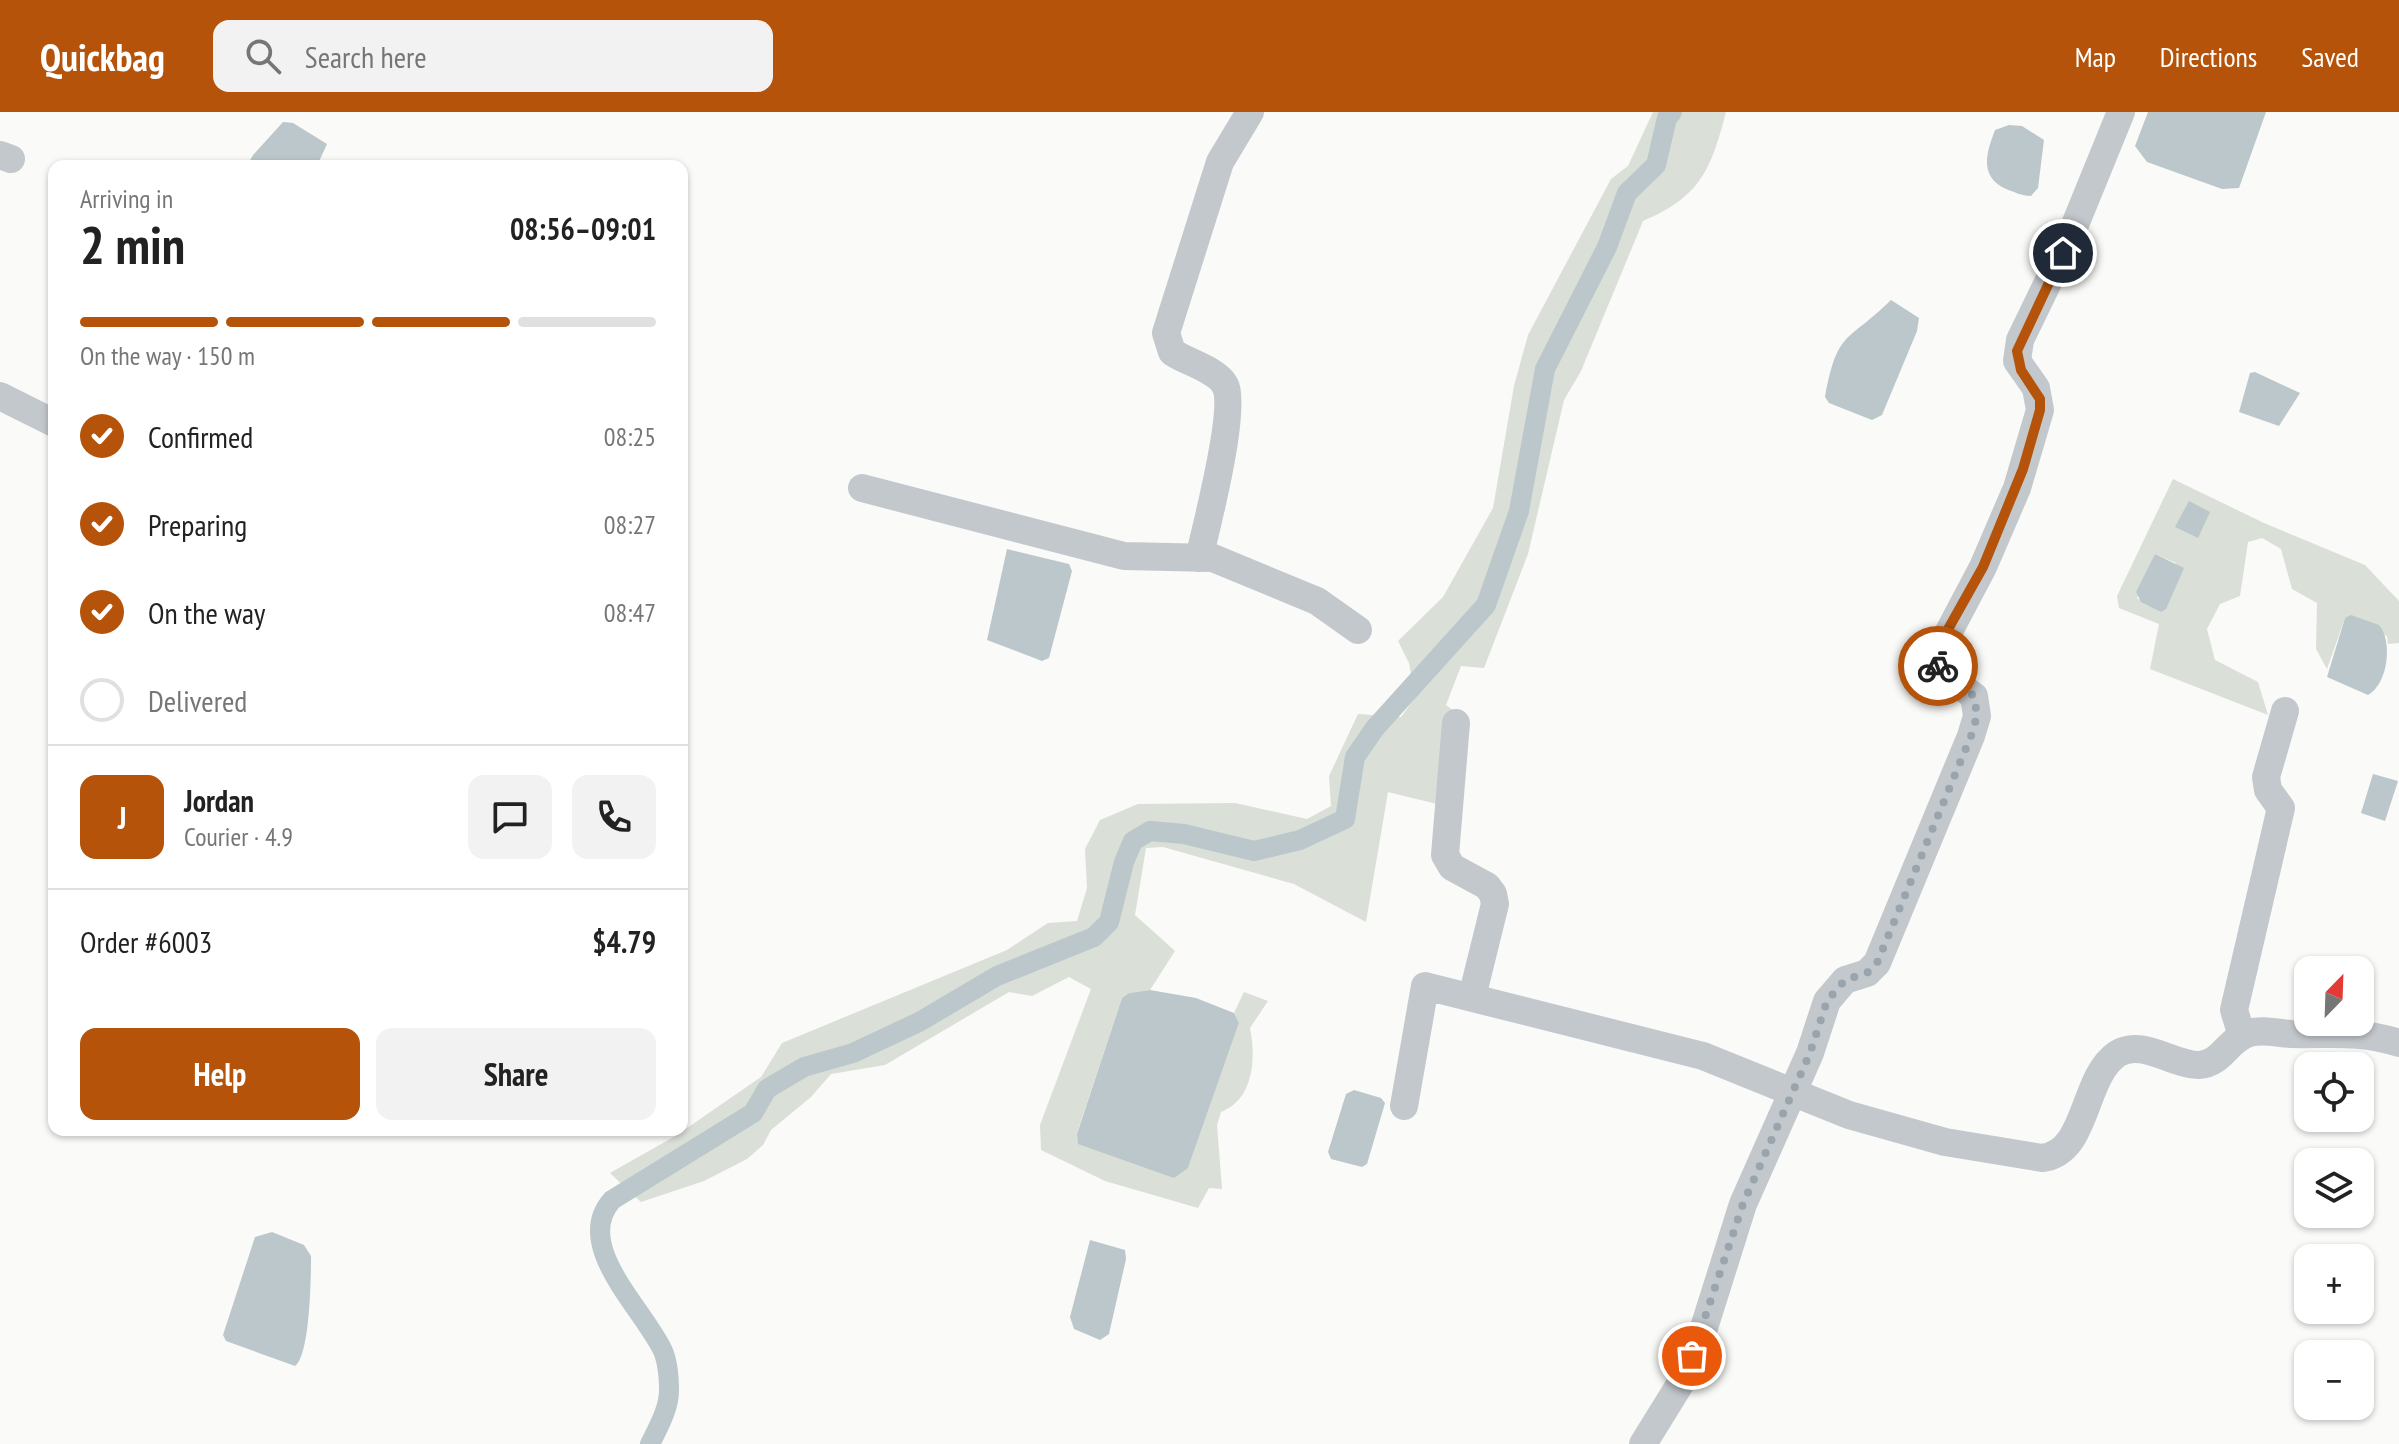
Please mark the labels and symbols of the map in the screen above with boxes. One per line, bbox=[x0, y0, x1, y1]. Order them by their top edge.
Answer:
pin bbox=[2029, 219, 2097, 287]
courier bbox=[1898, 626, 1978, 706]
north arrow bbox=[2294, 956, 2374, 1036]
pin bbox=[1658, 1322, 1726, 1390]

